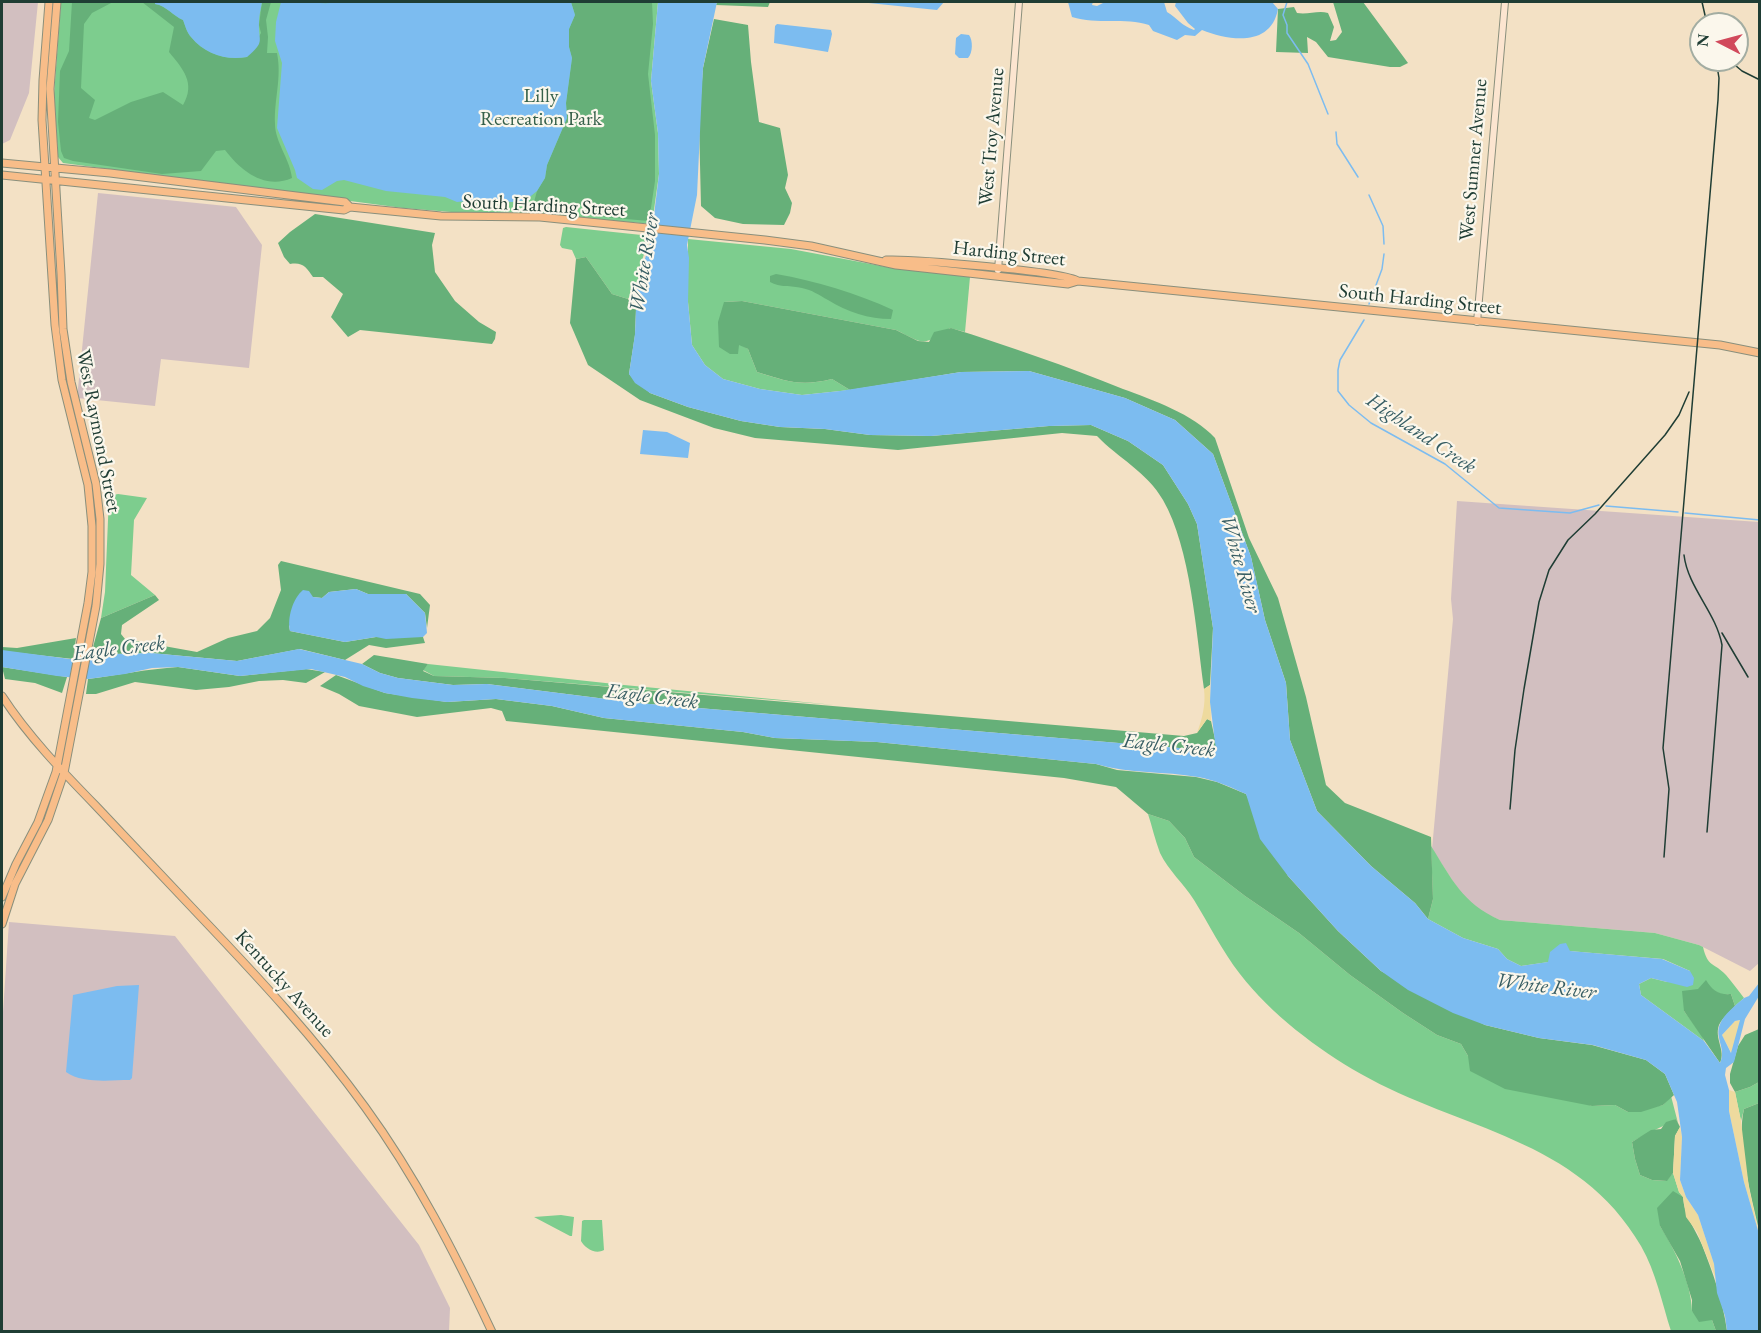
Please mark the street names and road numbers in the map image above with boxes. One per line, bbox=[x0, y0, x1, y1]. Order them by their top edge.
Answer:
street label: West Troy Avenue bbox=[974, 67, 1010, 207]
street label: West Sumner Avenue bbox=[1455, 78, 1493, 242]
street label: South Harding Street bbox=[462, 190, 626, 222]
street label: Harding Street bbox=[952, 236, 1066, 272]
street label: South Harding Street bbox=[1337, 280, 1503, 320]
street label: West Raymond Street bbox=[70, 347, 126, 515]
street label: Kentucky Avenue bbox=[229, 925, 339, 1043]

